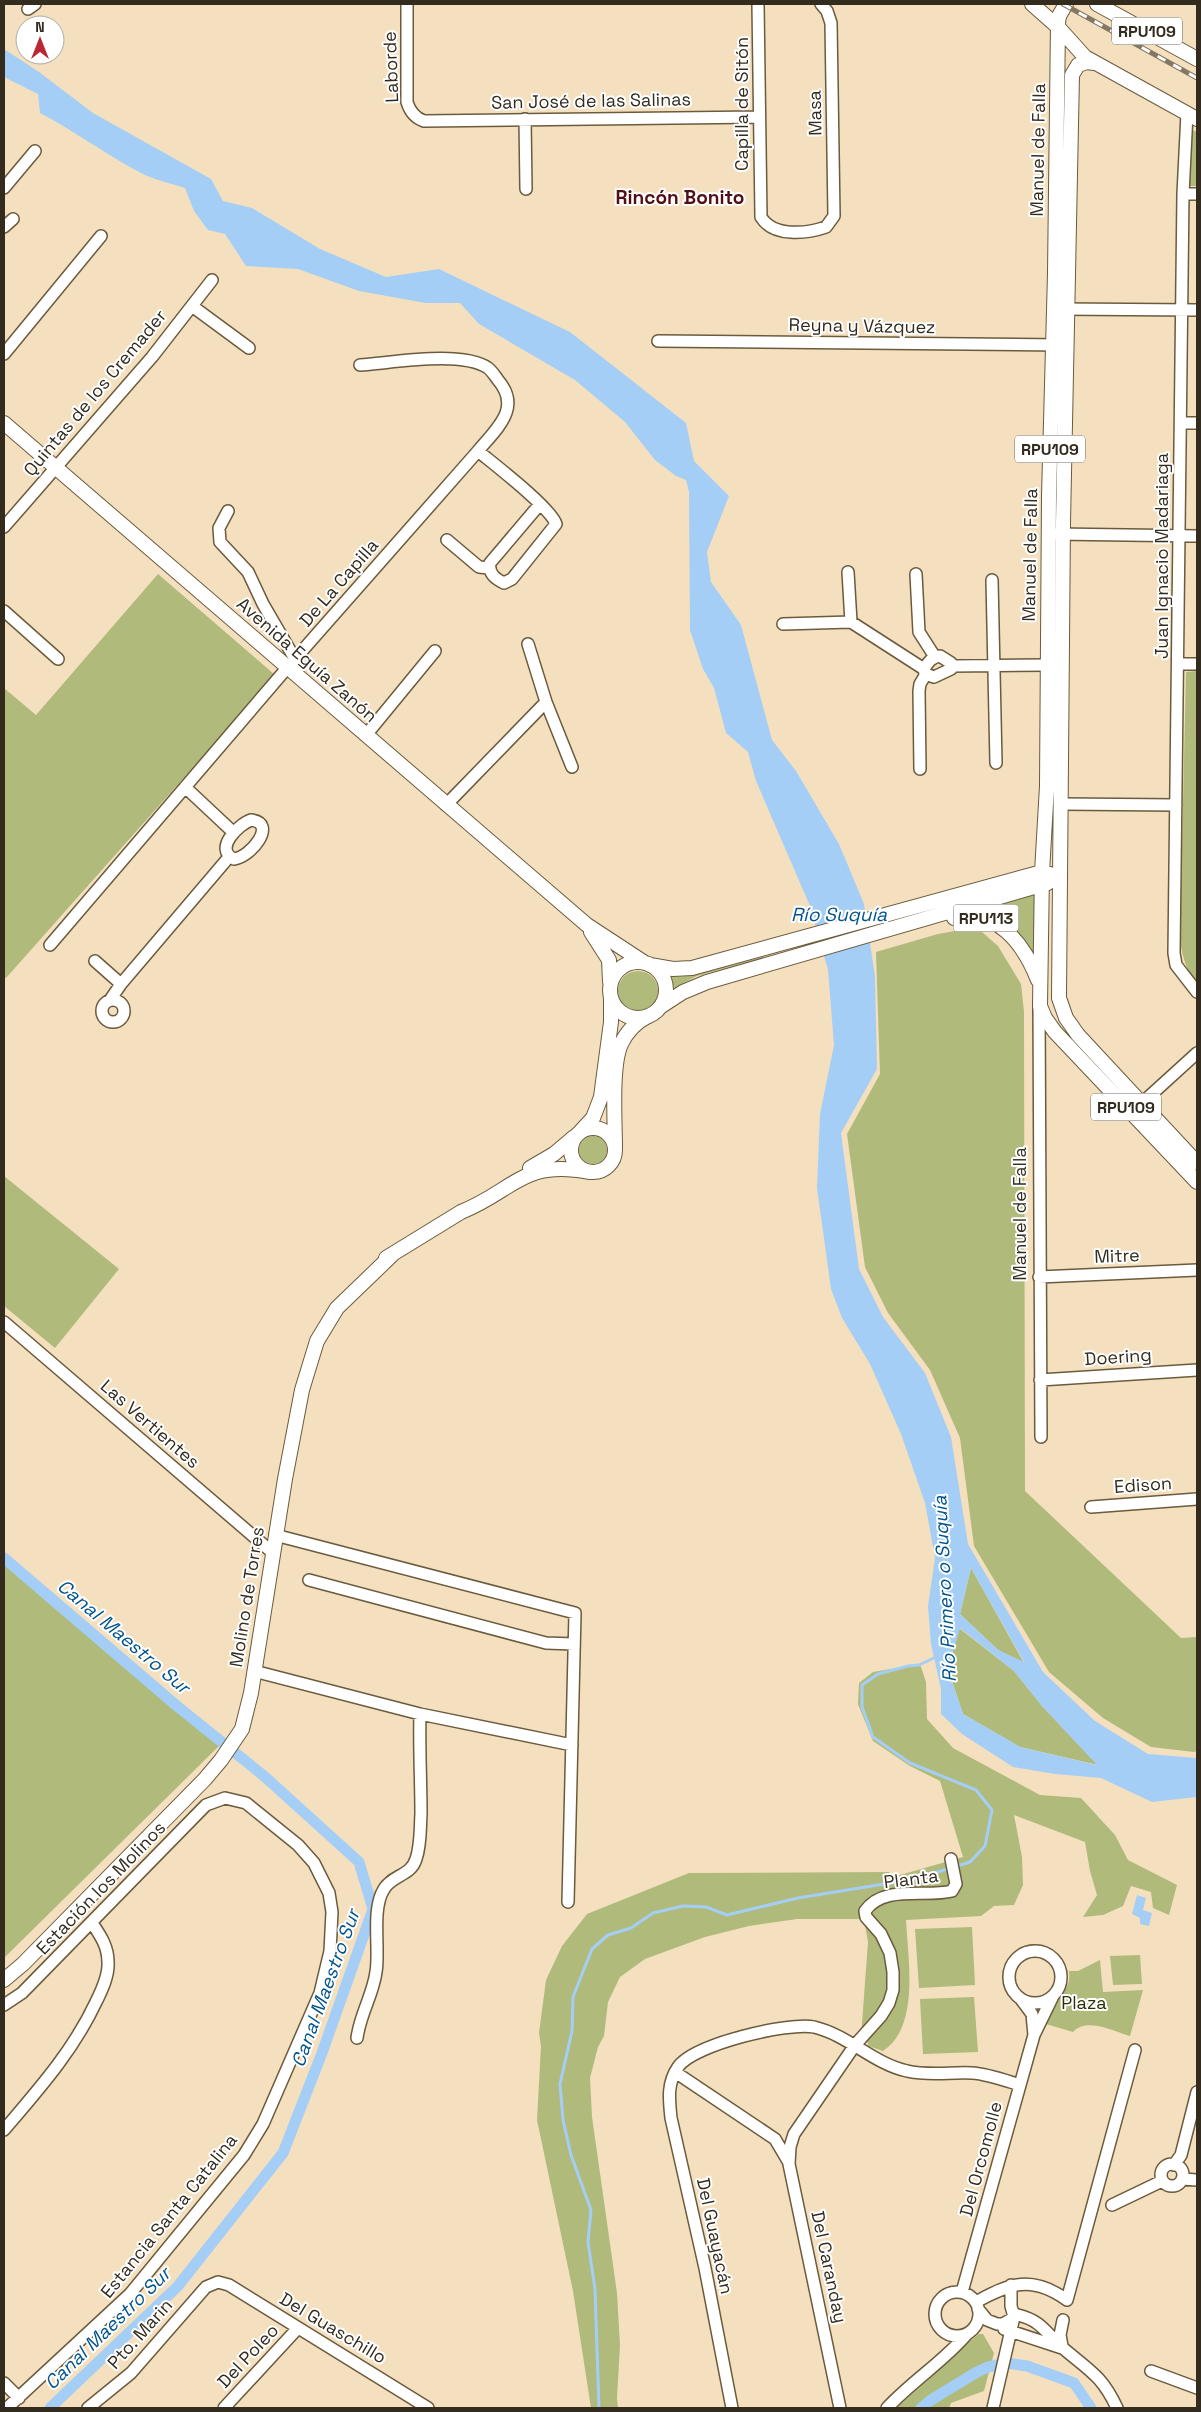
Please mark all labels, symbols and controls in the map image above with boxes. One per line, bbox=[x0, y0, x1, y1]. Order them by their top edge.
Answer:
north arrow bbox=[15, 15, 65, 65]
text: N bbox=[35, 18, 45, 36]
road number: RPU109 bbox=[1112, 18, 1182, 44]
street label: Laborde bbox=[378, 31, 403, 103]
street label: Capilla de Sitón bbox=[730, 37, 753, 171]
street label: Manuel de Falla bbox=[1025, 83, 1050, 217]
street label: San José de las Salinas bbox=[491, 87, 691, 114]
street label: Masa bbox=[803, 90, 826, 136]
district label: Rincón Bonito bbox=[615, 185, 745, 210]
street label: Quintas de los Cremader bbox=[18, 304, 171, 481]
street label: Reyna y Vázquez bbox=[788, 313, 936, 338]
road number: RPU109 bbox=[1015, 436, 1085, 462]
street label: Juan Ignacio Madariaga bbox=[1150, 453, 1173, 659]
street label: Manuel de Falla bbox=[1017, 488, 1042, 622]
street label: De La Capilla bbox=[294, 534, 383, 631]
street label: Avenida Eguía Zanón bbox=[232, 592, 382, 727]
water label: Río Suquía bbox=[791, 902, 887, 927]
road number: RPU113 bbox=[954, 904, 1018, 931]
road number: RPU109 bbox=[1091, 1094, 1161, 1120]
street label: Manuel de Falla bbox=[1008, 1147, 1031, 1281]
street label: Mitre bbox=[1094, 1243, 1140, 1268]
street label: Doering bbox=[1083, 1343, 1152, 1370]
street label: Las Vertientes bbox=[96, 1374, 205, 1473]
street label: Edison bbox=[1113, 1471, 1173, 1498]
water label: Río Primero o Suquía bbox=[927, 1495, 962, 1683]
street label: Molino de Torres bbox=[224, 1525, 269, 1669]
water label: Canal Maestro Sur bbox=[52, 1573, 197, 1700]
street label: Estación los Molinos bbox=[31, 1816, 170, 1959]
street label: Planta bbox=[882, 1864, 940, 1893]
water label: Canal Maestro Sur bbox=[285, 1904, 366, 2070]
park label: Plaza bbox=[1061, 1991, 1107, 2014]
street label: Del Orcomolle bbox=[954, 2099, 1007, 2219]
street label: Estancia Santa Catalina bbox=[95, 2129, 242, 2302]
street label: Del Guayacán bbox=[692, 2176, 739, 2296]
street label: Del Caranday bbox=[806, 2209, 853, 2325]
water label: Canal Maestro Sur bbox=[39, 2260, 177, 2395]
street label: Del Guaschillo bbox=[276, 2287, 391, 2368]
street label: Pto. Marin bbox=[102, 2294, 177, 2374]
street label: Del Poleo bbox=[212, 2319, 283, 2393]

